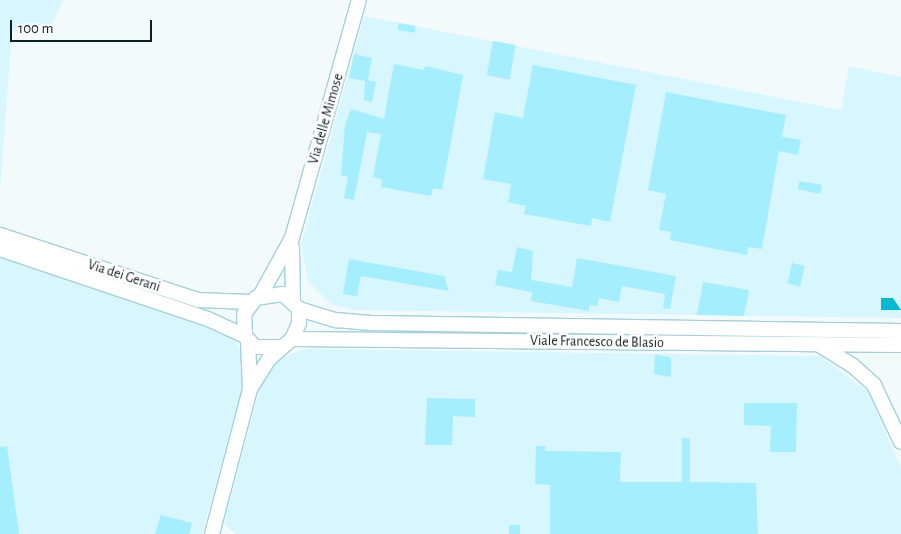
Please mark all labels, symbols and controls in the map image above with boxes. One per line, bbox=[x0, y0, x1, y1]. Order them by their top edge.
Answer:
scale bar bbox=[12, 10, 155, 42]
text: 100 m bbox=[18, 21, 53, 36]
street label: Via delle Mimose bbox=[305, 72, 347, 166]
street label: Via dei Gerani bbox=[86, 256, 162, 296]
street label: Viale Francesco de Blasio bbox=[530, 332, 664, 352]

